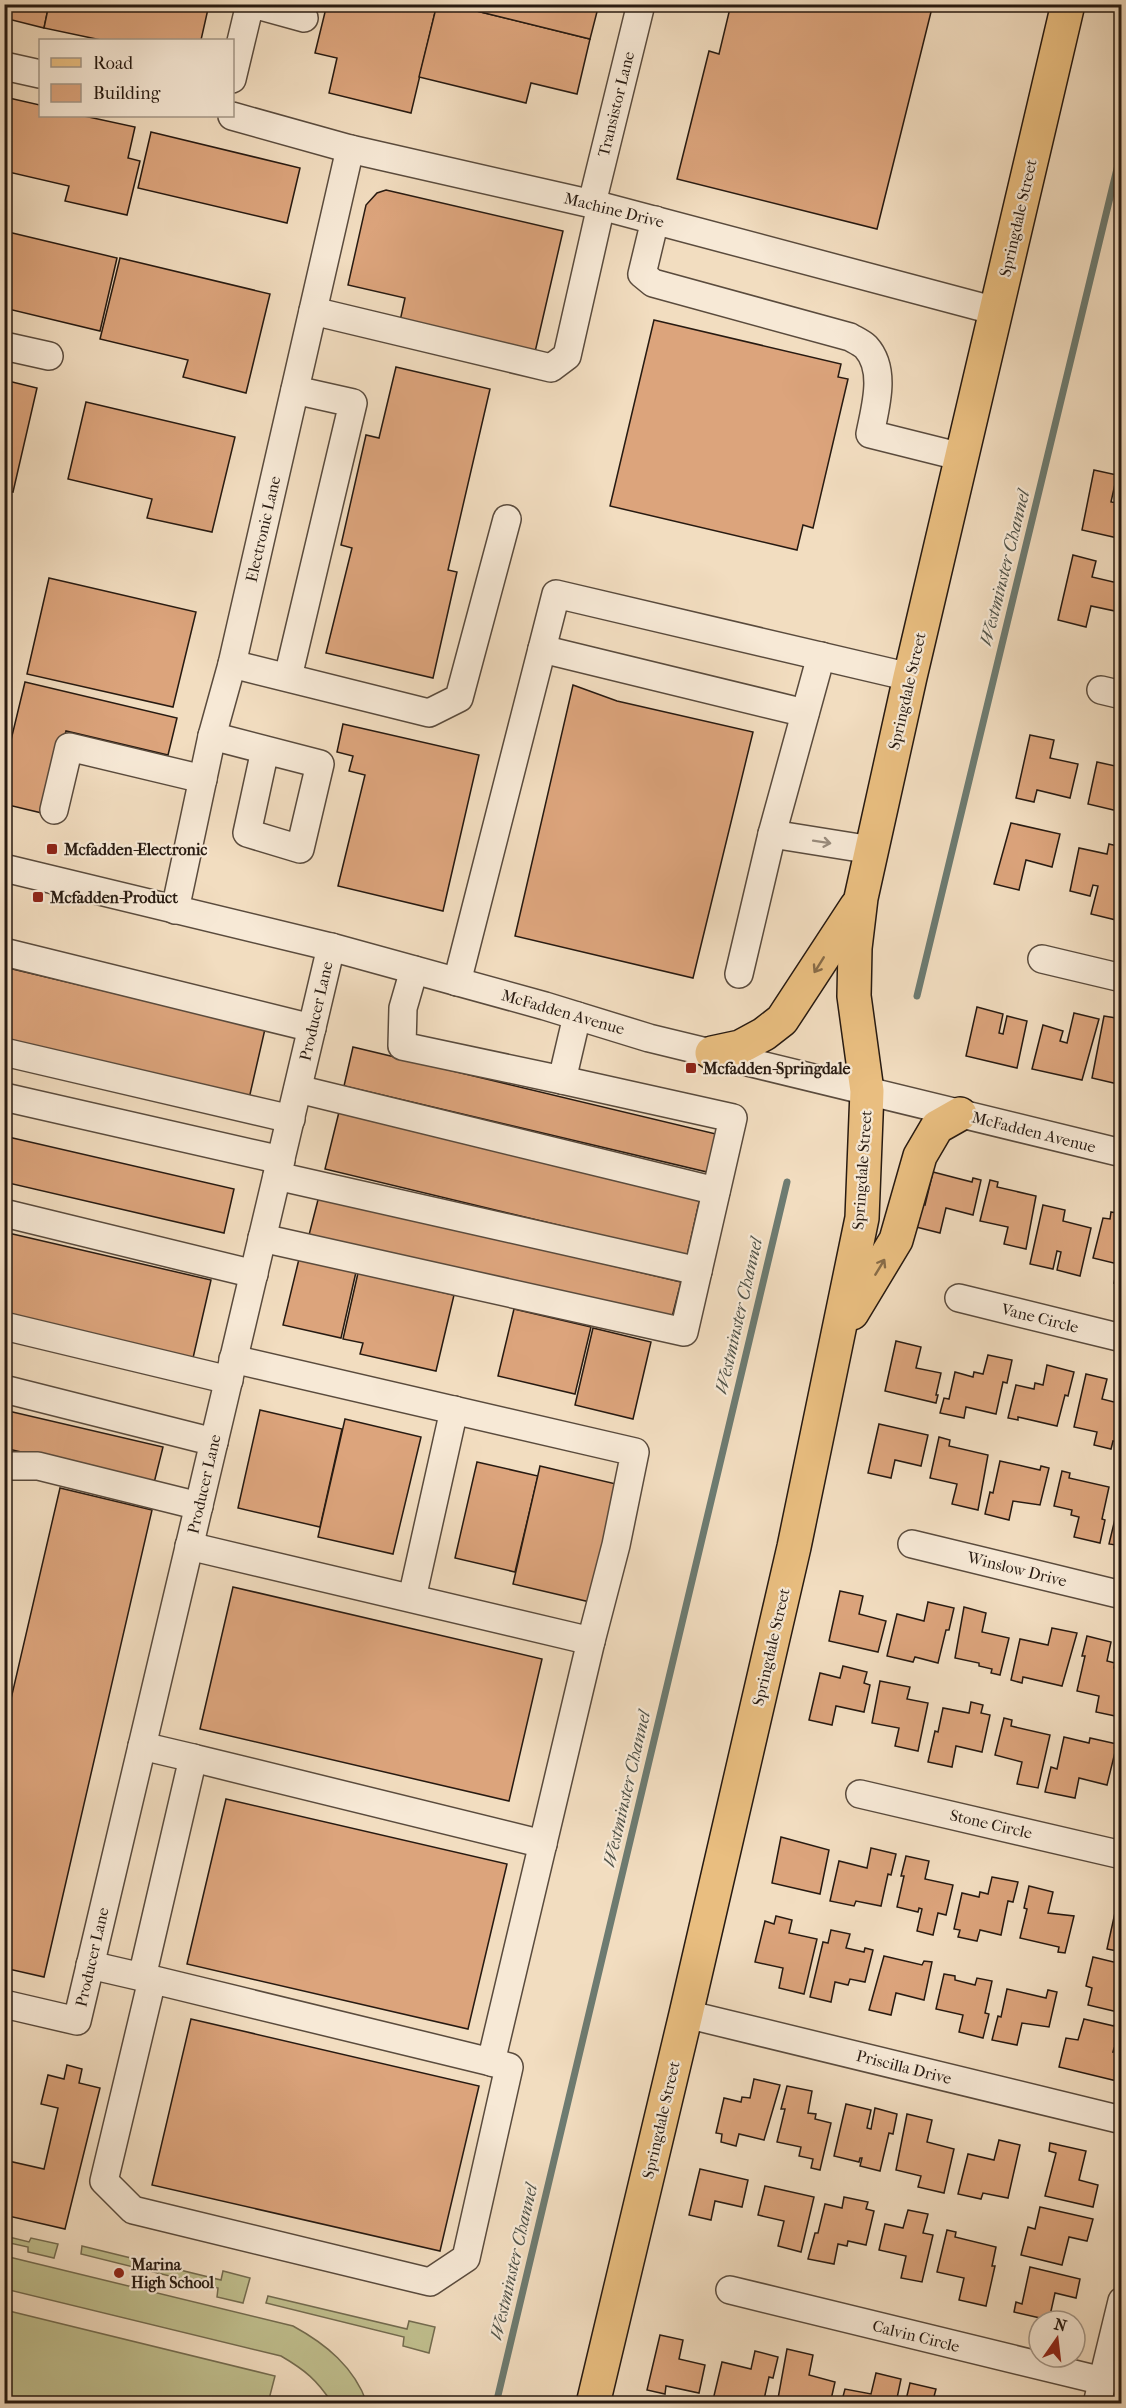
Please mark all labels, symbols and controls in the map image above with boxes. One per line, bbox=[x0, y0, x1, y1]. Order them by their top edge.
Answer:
legend bbox=[39, 39, 234, 117]
street label: Transistor Lane bbox=[594, 49, 638, 159]
text: Road bbox=[93, 53, 133, 74]
text: Building bbox=[93, 83, 161, 104]
street label: Springdale Street bbox=[995, 157, 1041, 279]
street label: Machine Drive bbox=[562, 188, 666, 232]
street label: Electronic Lane bbox=[242, 474, 284, 584]
water label: Westminster Channel bbox=[976, 486, 1035, 648]
street label: Springdale Street bbox=[884, 630, 930, 752]
one-way arrow bbox=[811, 837, 831, 848]
place label: Mcfadden-Electronic bbox=[63, 840, 207, 859]
marker: Mcfadden-Electronic bbox=[45, 842, 59, 856]
place label: Mcfadden-Product bbox=[49, 888, 178, 907]
marker: Mcfadden-Product bbox=[31, 890, 45, 904]
one-way arrow bbox=[813, 956, 825, 973]
street label: Producer Lane bbox=[295, 959, 337, 1063]
street label: McFadden Avenue bbox=[499, 985, 627, 1039]
place label: Mcfadden-Springdale bbox=[702, 1059, 851, 1079]
marker: Mcfadden-Springdale bbox=[684, 1061, 698, 1075]
street label: McFadden Avenue bbox=[970, 1107, 1098, 1157]
street label: Springdale Street bbox=[848, 1109, 876, 1231]
water label: Westminster Channel bbox=[711, 1233, 768, 1396]
one-way arrow bbox=[874, 1259, 886, 1276]
street label: Vane Circle bbox=[999, 1299, 1081, 1337]
street label: Producer Lane bbox=[183, 1432, 225, 1536]
street label: Winslow Drive bbox=[964, 1547, 1069, 1591]
street label: Springdale Street bbox=[748, 1586, 794, 1708]
water label: Westminster Channel bbox=[599, 1706, 656, 1869]
street label: Stone Circle bbox=[948, 1805, 1034, 1843]
street label: Producer Lane bbox=[71, 1905, 113, 2009]
street label: Priscilla Drive bbox=[854, 2046, 954, 2088]
street label: Springdale Street bbox=[638, 2059, 684, 2181]
water label: Westminster Channel bbox=[486, 2179, 543, 2342]
place label: Marina High School bbox=[130, 2255, 215, 2293]
marker: Marina High School bbox=[112, 2266, 126, 2280]
north arrow bbox=[1027, 2309, 1087, 2369]
text: N bbox=[1052, 2314, 1070, 2336]
street label: Calvin Circle bbox=[870, 2316, 962, 2356]

